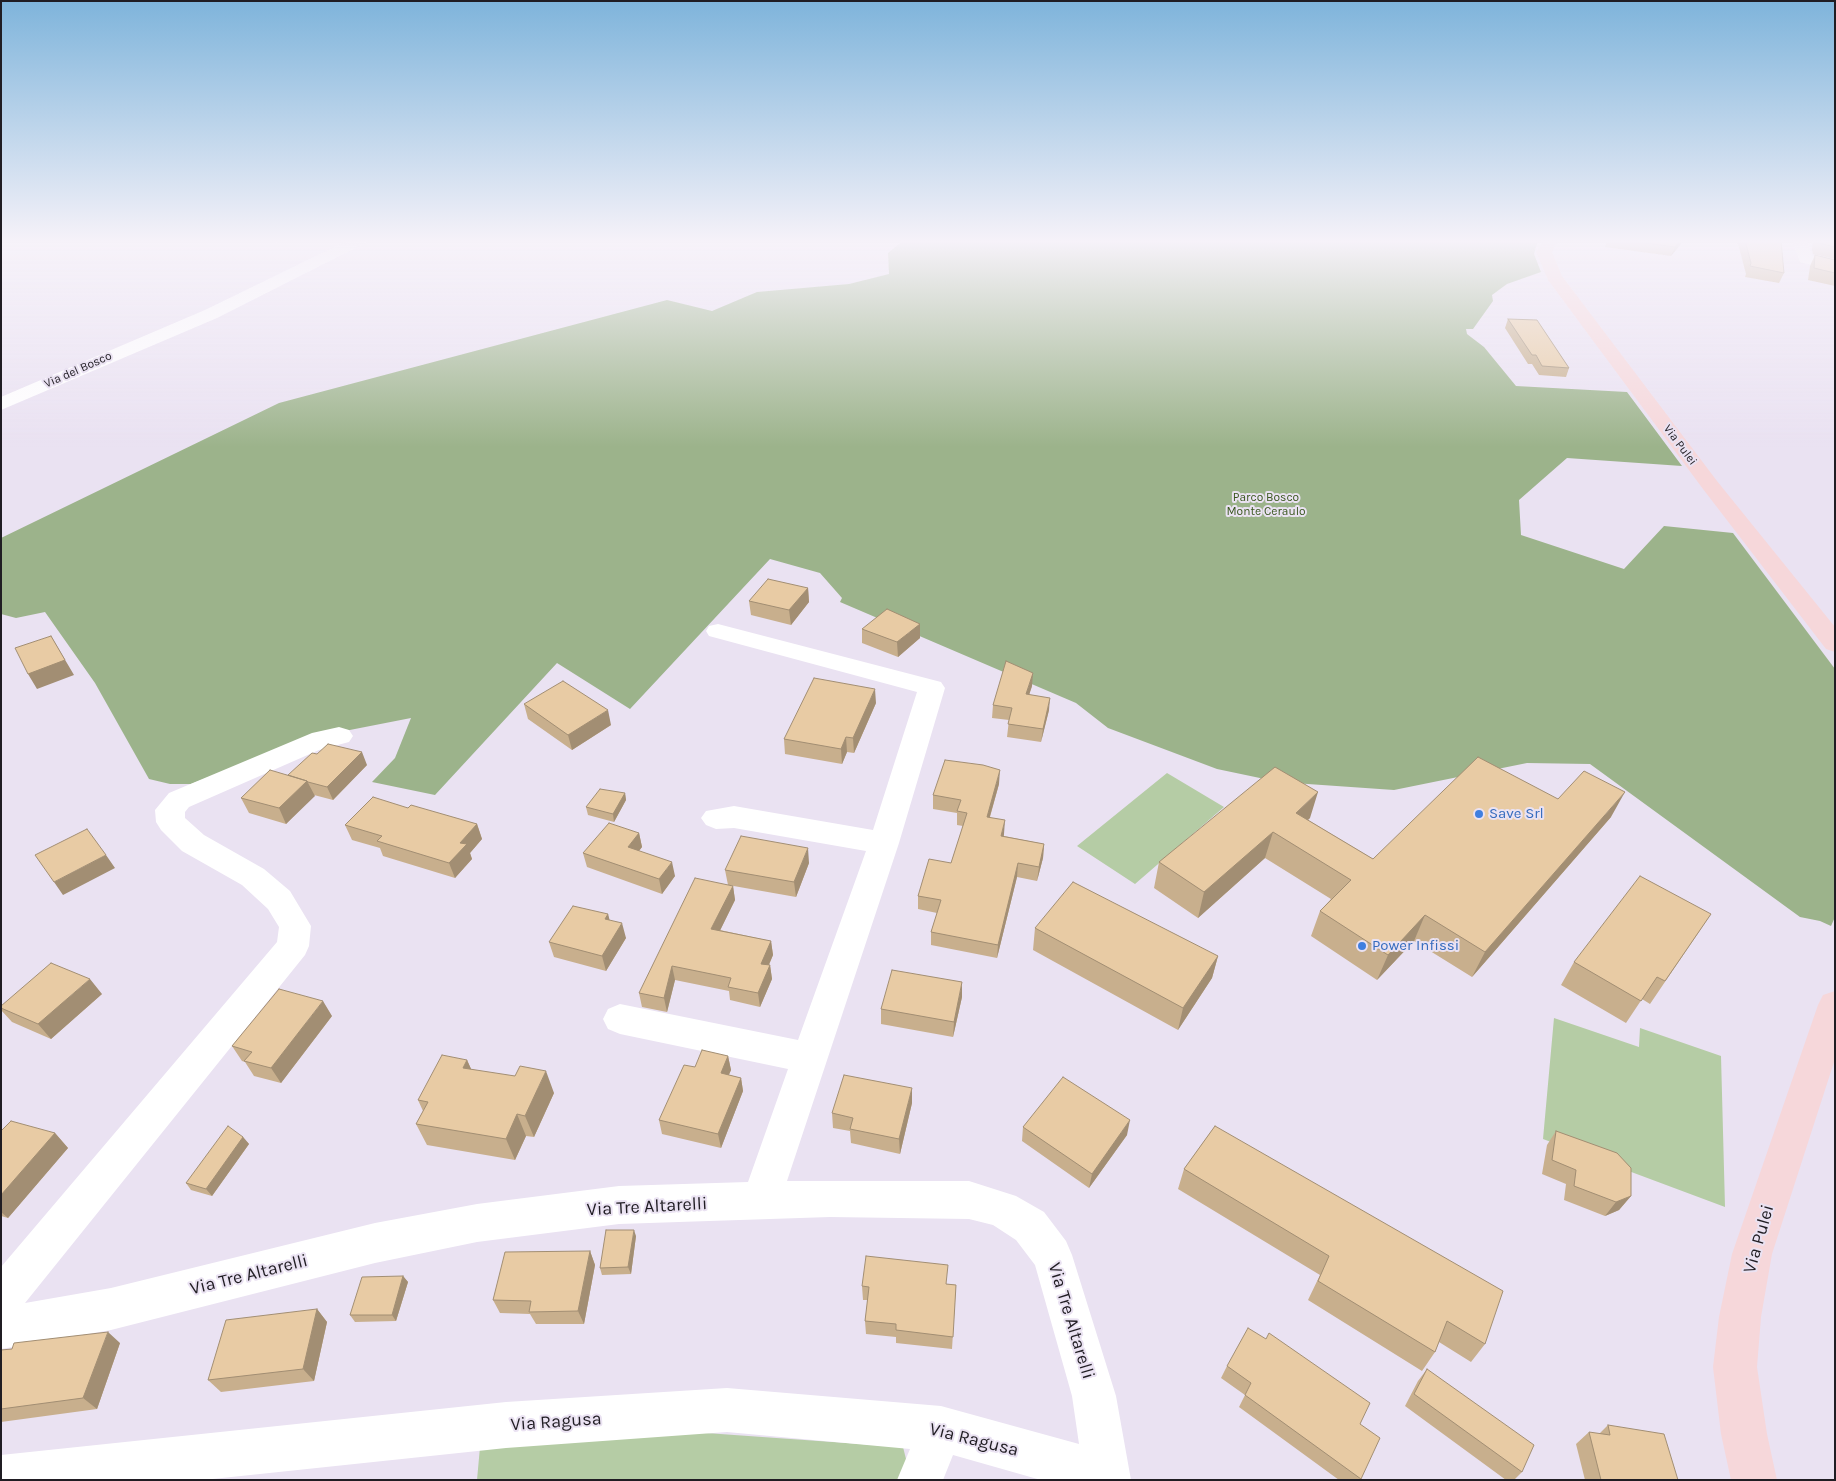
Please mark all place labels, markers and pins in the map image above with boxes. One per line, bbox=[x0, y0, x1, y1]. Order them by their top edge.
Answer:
place label: Save Srl bbox=[1489, 805, 1544, 823]
marker: Save Srl bbox=[1473, 808, 1485, 820]
place label: Power Infissi bbox=[1372, 937, 1459, 955]
marker: Power Infissi bbox=[1356, 940, 1368, 952]

